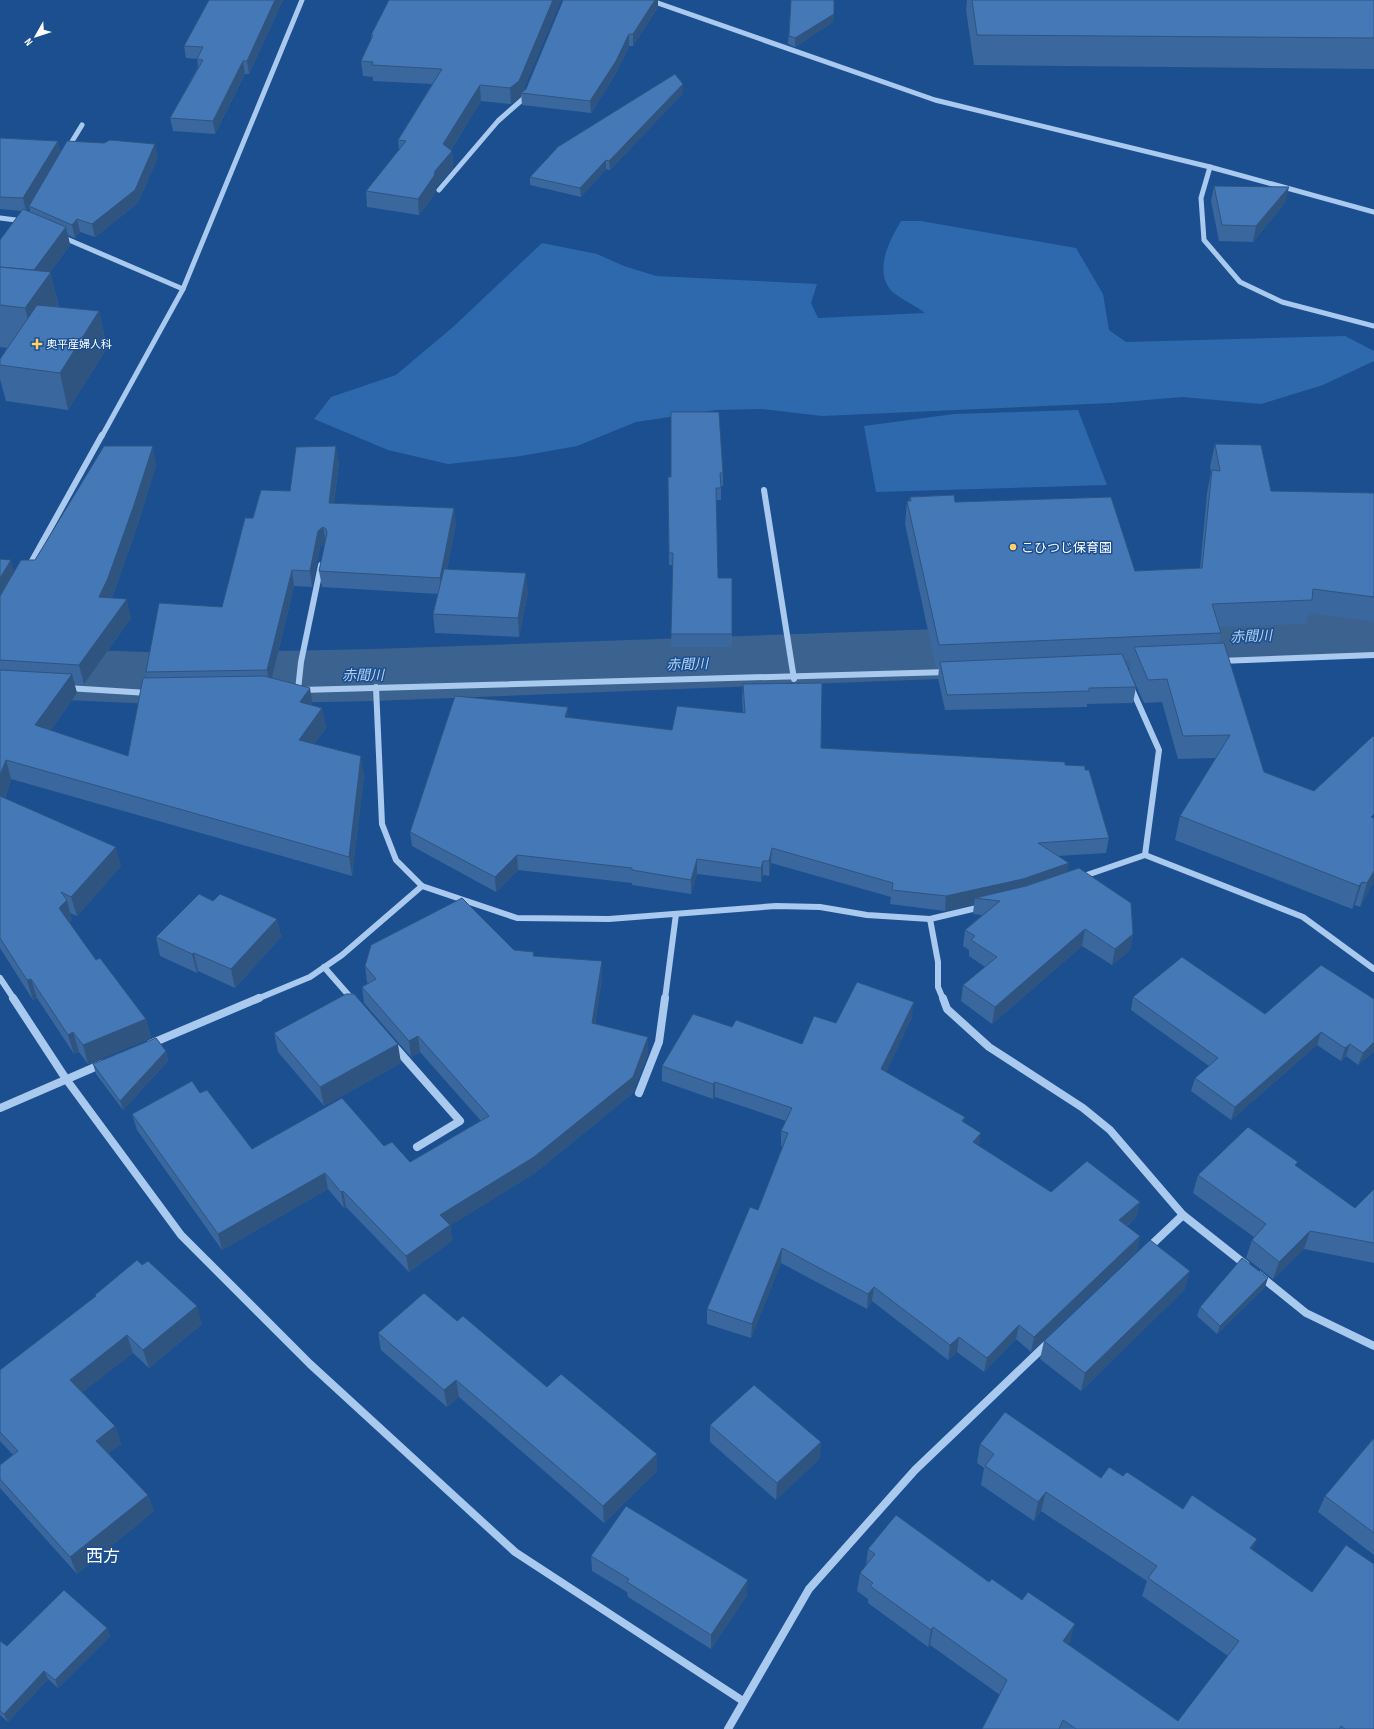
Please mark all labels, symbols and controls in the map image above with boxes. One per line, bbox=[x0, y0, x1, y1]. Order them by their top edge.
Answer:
north arrow bbox=[16, 16, 56, 56]
text: N bbox=[22, 36, 36, 48]
marker: 奥平産婦人科 bbox=[31, 338, 43, 350]
place label: 奥平産婦人科 bbox=[46, 338, 112, 351]
place label: こひつじ保育園 bbox=[1021, 540, 1112, 556]
marker: こひつじ保育園 bbox=[1008, 542, 1018, 552]
water label: 赤間川 bbox=[1230, 627, 1274, 646]
water label: 赤間川 bbox=[666, 655, 710, 674]
water label: 赤間川 bbox=[342, 667, 386, 684]
district label: 西方 bbox=[86, 1547, 120, 1567]

